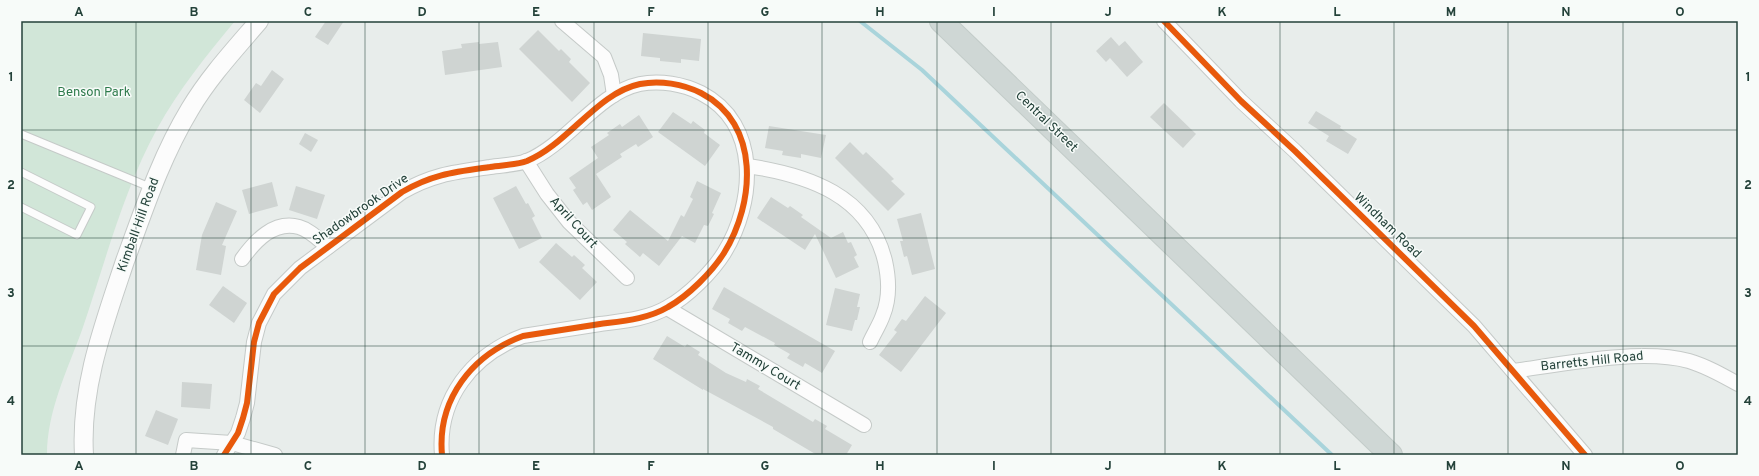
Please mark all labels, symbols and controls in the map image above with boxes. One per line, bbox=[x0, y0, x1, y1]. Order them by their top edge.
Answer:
text: A bbox=[74, 5, 84, 21]
text: B bbox=[190, 5, 199, 21]
text: C bbox=[304, 5, 312, 21]
text: D bbox=[417, 5, 427, 21]
text: E bbox=[532, 5, 540, 21]
text: F bbox=[647, 5, 655, 21]
text: G bbox=[761, 5, 770, 21]
text: H bbox=[875, 5, 885, 21]
text: I bbox=[992, 5, 996, 21]
text: J bbox=[1104, 5, 1112, 21]
text: K bbox=[1217, 5, 1227, 21]
text: L bbox=[1333, 5, 1341, 21]
text: M bbox=[1446, 5, 1456, 21]
text: N bbox=[1561, 5, 1571, 21]
text: O bbox=[1675, 5, 1685, 21]
text: 1 bbox=[8, 70, 14, 86]
text: 1 bbox=[1745, 70, 1751, 86]
park label: Benson Park bbox=[57, 85, 131, 101]
street label: Central Street bbox=[1011, 88, 1081, 156]
street label: Shadowbrook Drive bbox=[310, 171, 412, 249]
street label: Kimball Hill Road bbox=[114, 176, 164, 274]
text: 2 bbox=[7, 178, 15, 194]
text: 2 bbox=[1744, 178, 1752, 194]
street label: Windham Road bbox=[1350, 190, 1424, 262]
street label: April Court bbox=[546, 194, 600, 252]
text: 3 bbox=[7, 286, 15, 302]
text: 3 bbox=[1744, 286, 1752, 302]
street label: Tammy Court bbox=[727, 340, 803, 394]
street label: Barretts Hill Road bbox=[1540, 349, 1644, 375]
text: 4 bbox=[7, 394, 15, 410]
text: 4 bbox=[1744, 394, 1752, 410]
text: A bbox=[74, 459, 84, 475]
text: B bbox=[190, 459, 199, 475]
text: C bbox=[304, 459, 312, 475]
text: D bbox=[417, 459, 427, 475]
text: E bbox=[532, 459, 540, 475]
text: F bbox=[647, 459, 655, 475]
text: G bbox=[761, 459, 770, 475]
text: H bbox=[875, 459, 885, 475]
text: I bbox=[992, 459, 996, 475]
text: J bbox=[1104, 459, 1112, 475]
text: K bbox=[1217, 459, 1227, 475]
text: L bbox=[1333, 459, 1341, 475]
text: M bbox=[1446, 459, 1456, 475]
text: N bbox=[1561, 459, 1571, 475]
text: O bbox=[1675, 459, 1685, 475]

